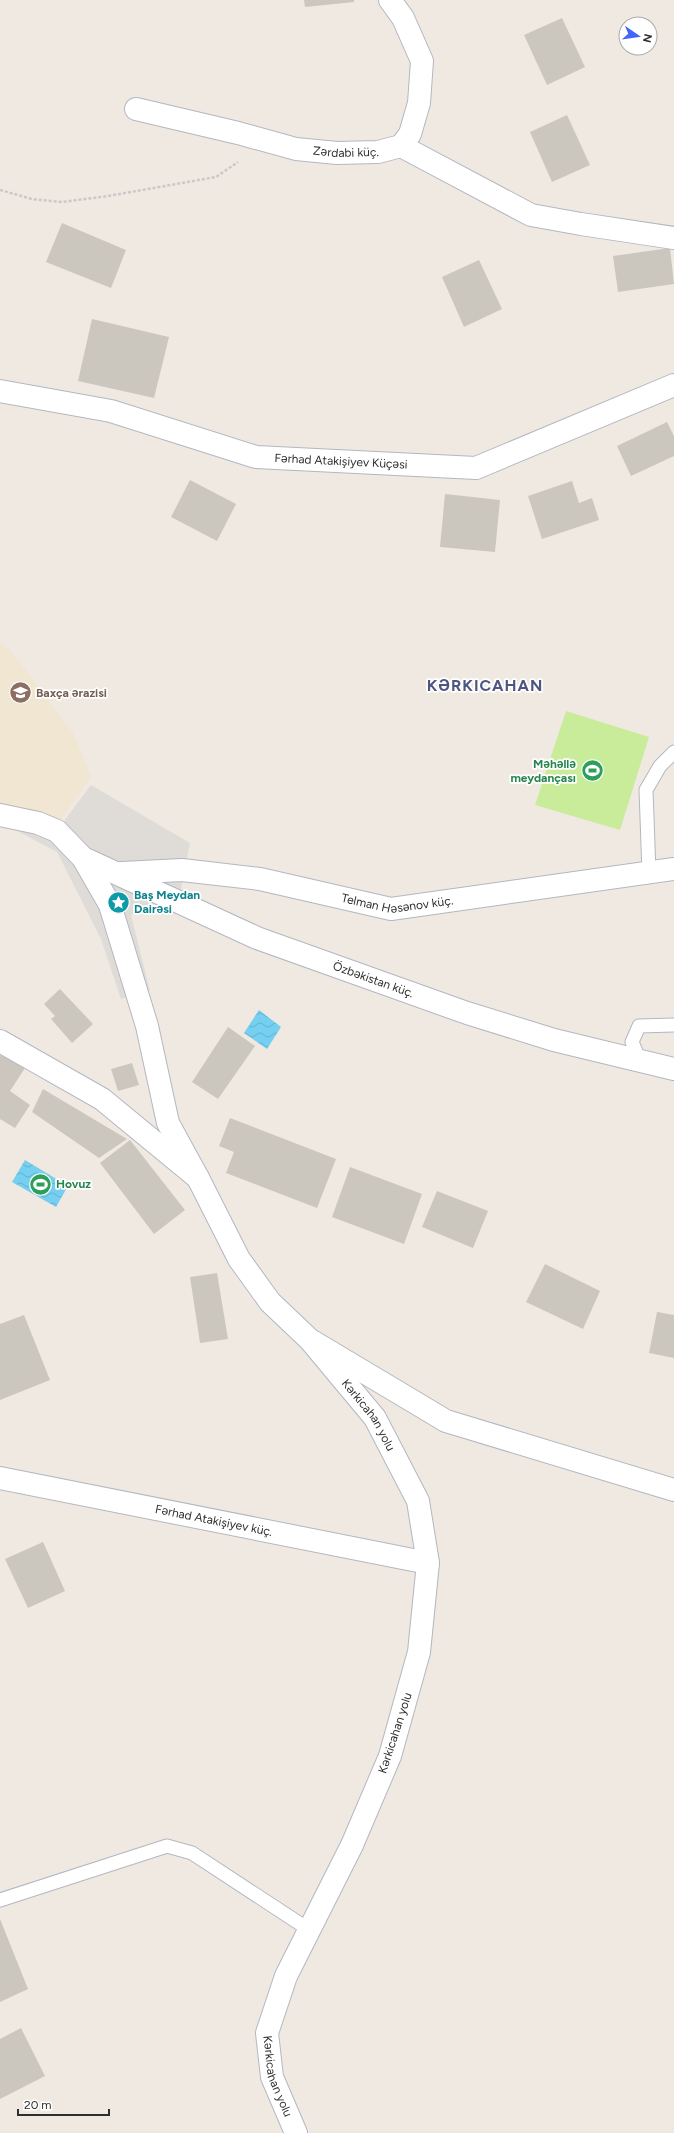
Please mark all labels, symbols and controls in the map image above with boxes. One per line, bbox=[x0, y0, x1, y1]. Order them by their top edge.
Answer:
north arrow bbox=[618, 16, 658, 56]
text: N bbox=[640, 33, 655, 44]
street label: Zərdabi küç. bbox=[312, 144, 379, 160]
street label: Fərhad Atakişiyev Küçəsi bbox=[274, 451, 408, 472]
district label: KƏRKICAHAN bbox=[427, 676, 543, 695]
school or university icon: Baxça ərazisi bbox=[8, 680, 34, 706]
place label: Baxça ərazisi bbox=[36, 686, 107, 700]
place label: Məhəllə meydançası bbox=[510, 757, 576, 785]
sports icon: Məhəllə meydançası bbox=[579, 758, 605, 784]
place label: Baş Meydan Dairəsi bbox=[134, 888, 200, 916]
place icon: Baş Meydan Dairəsi bbox=[106, 889, 132, 915]
street label: Telman Həsənov küç. bbox=[340, 891, 454, 916]
street label: Özbəkistan küç. bbox=[331, 959, 416, 1000]
sports icon: Hovuz bbox=[27, 1171, 53, 1197]
place label: Hovuz bbox=[56, 1177, 91, 1191]
street label: Kərkicahan yolu bbox=[339, 1376, 398, 1453]
street label: Fərhad Atakişiyev küç. bbox=[154, 1502, 274, 1539]
street label: Kərkicahan yolu bbox=[375, 1691, 415, 1775]
street label: Kərkicahan yolu bbox=[260, 2035, 295, 2119]
scale bar bbox=[18, 2091, 109, 2117]
text: 20 m bbox=[24, 2098, 52, 2112]

